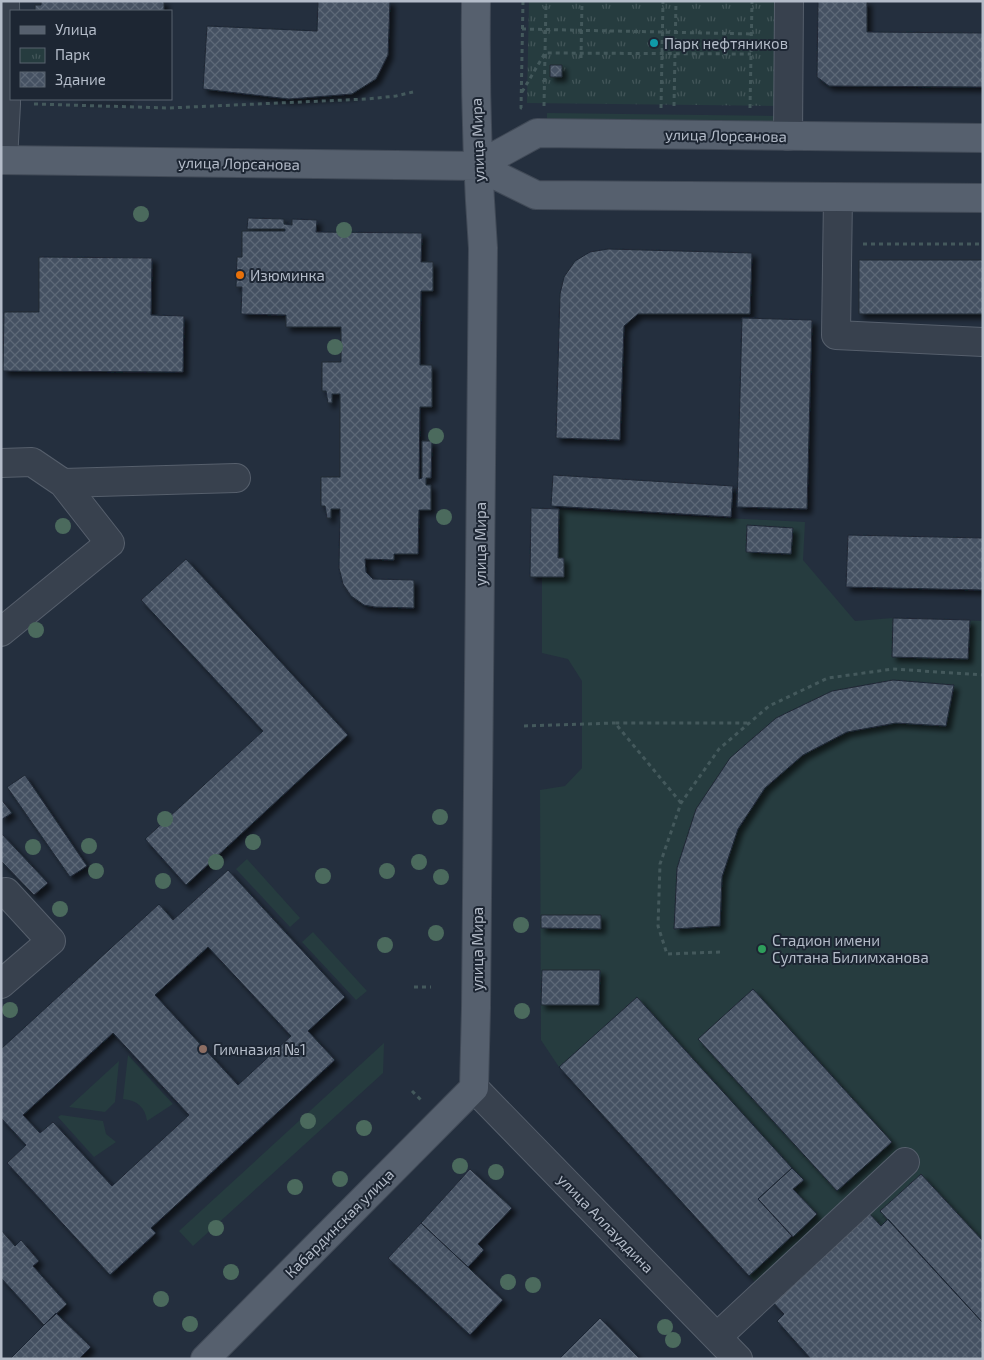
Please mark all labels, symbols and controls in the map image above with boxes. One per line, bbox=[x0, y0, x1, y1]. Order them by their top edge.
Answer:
legend bbox=[10, 10, 172, 100]
text: Улица bbox=[55, 20, 97, 38]
place label: Парк нефтяников bbox=[664, 34, 788, 52]
marker: Парк нефтяников bbox=[648, 37, 660, 49]
text: Парк bbox=[55, 45, 90, 63]
text: Здание bbox=[55, 70, 106, 88]
street label: улица Мира bbox=[467, 98, 488, 182]
street label: улица Лорсанова bbox=[665, 125, 787, 146]
street label: улица Лорсанова bbox=[178, 153, 300, 174]
place label: Изюминка bbox=[250, 266, 325, 284]
marker: Изюминка bbox=[234, 269, 246, 281]
street label: улица Мира bbox=[471, 502, 490, 586]
street label: улица Мира bbox=[468, 907, 487, 991]
place label: Стадион имени Султана Билимханова bbox=[772, 931, 929, 967]
marker: Стадион имени Султана Билимханова bbox=[756, 943, 768, 955]
place label: Гимназия №1 bbox=[213, 1040, 306, 1058]
marker: Гимназия №1 bbox=[197, 1043, 209, 1055]
street label: Кабардинская улица bbox=[281, 1165, 398, 1282]
street label: улица Аллауддина bbox=[553, 1170, 658, 1277]

